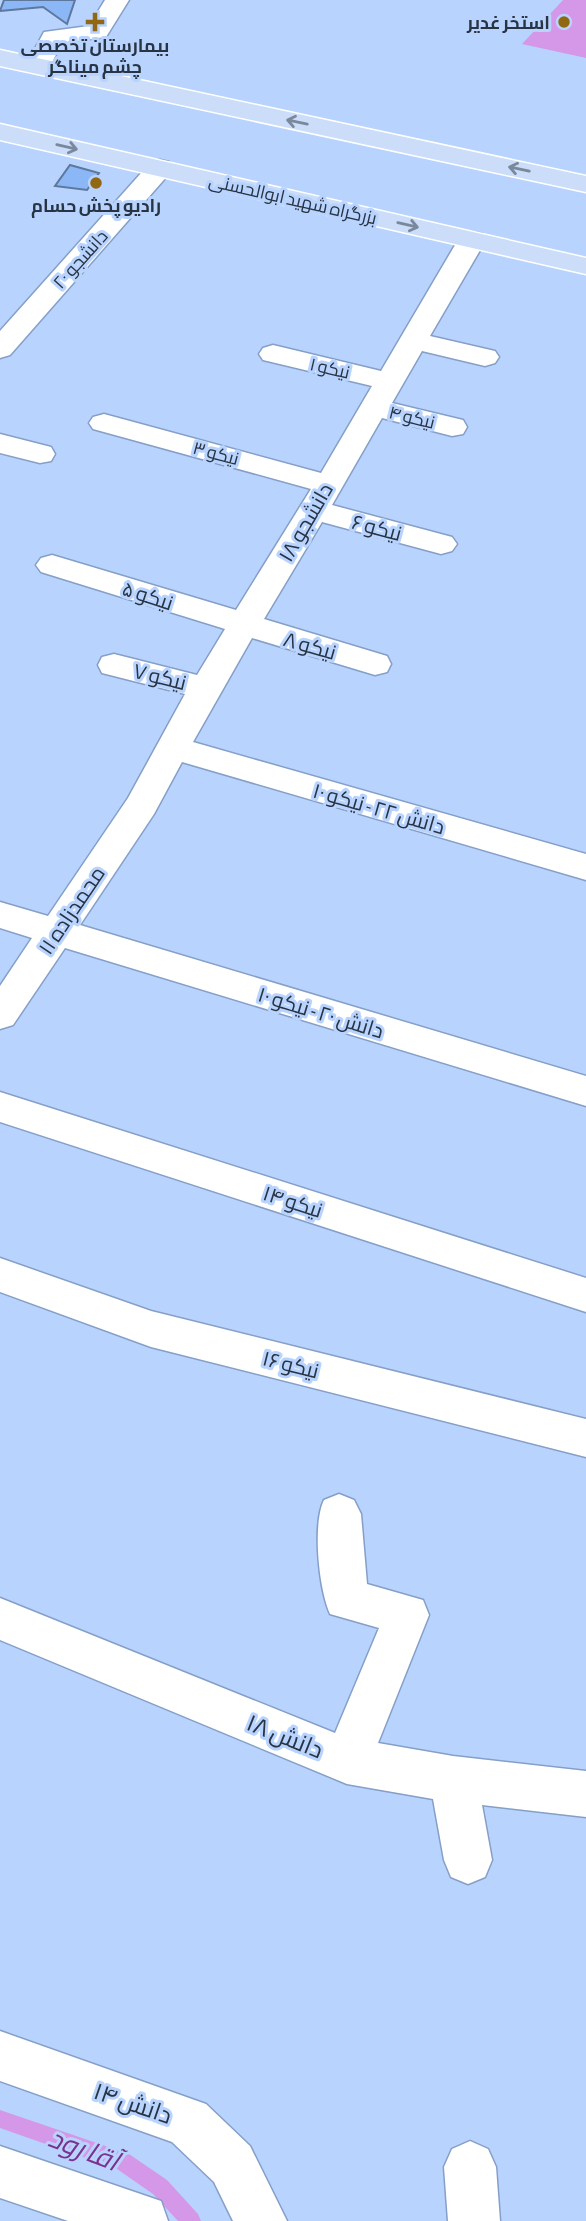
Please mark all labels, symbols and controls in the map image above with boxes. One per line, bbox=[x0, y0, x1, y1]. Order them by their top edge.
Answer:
marker: بیمارستان تخصصی چشم میناگر bbox=[85, 12, 105, 32]
place label: استخر غدیر bbox=[466, 12, 550, 34]
marker: استخر غدیر bbox=[556, 14, 572, 30]
place label: بیمارستان تخصصی چشم میناگر bbox=[21, 35, 169, 79]
one-way arrow bbox=[286, 114, 309, 128]
one-way arrow bbox=[55, 141, 77, 154]
one-way arrow bbox=[508, 162, 531, 176]
street label: بزرگراه شهید ابوالحسنی bbox=[207, 169, 379, 230]
marker: رادیو پخش حسام bbox=[88, 175, 104, 191]
place label: رادیو پخش حسام bbox=[31, 195, 161, 218]
one-way arrow bbox=[396, 219, 419, 232]
street label: دانشجو ۲۰ bbox=[48, 225, 112, 293]
street label: نیکو ۱ bbox=[308, 353, 352, 384]
street label: نیکو ۴ bbox=[387, 401, 437, 434]
street label: نیکو ۳ bbox=[190, 437, 241, 470]
street label: دانشجو ۱۸ bbox=[273, 478, 338, 566]
street label: نیکو ۶ bbox=[349, 509, 405, 546]
street label: نیکو ۵ bbox=[119, 576, 176, 615]
street label: نیکو ۸ bbox=[281, 626, 339, 665]
street label: نیکو ۷ bbox=[131, 658, 189, 695]
street label: دانش ۲۲ - نیکو ۱۰ bbox=[310, 778, 448, 840]
street label: محمدزاده ۱۱ bbox=[33, 861, 110, 959]
street label: دانش ۲۰ - نیکو ۱۰ bbox=[255, 981, 387, 1044]
street label: نیکو ۱۴ bbox=[260, 1180, 326, 1223]
street label: نیکو ۱۶ bbox=[260, 1345, 322, 1384]
street label: دانش ۱۸ bbox=[242, 1708, 327, 1764]
street label: دانش ۱۴ bbox=[90, 2077, 176, 2130]
water label: آقا رود bbox=[44, 2121, 129, 2180]

